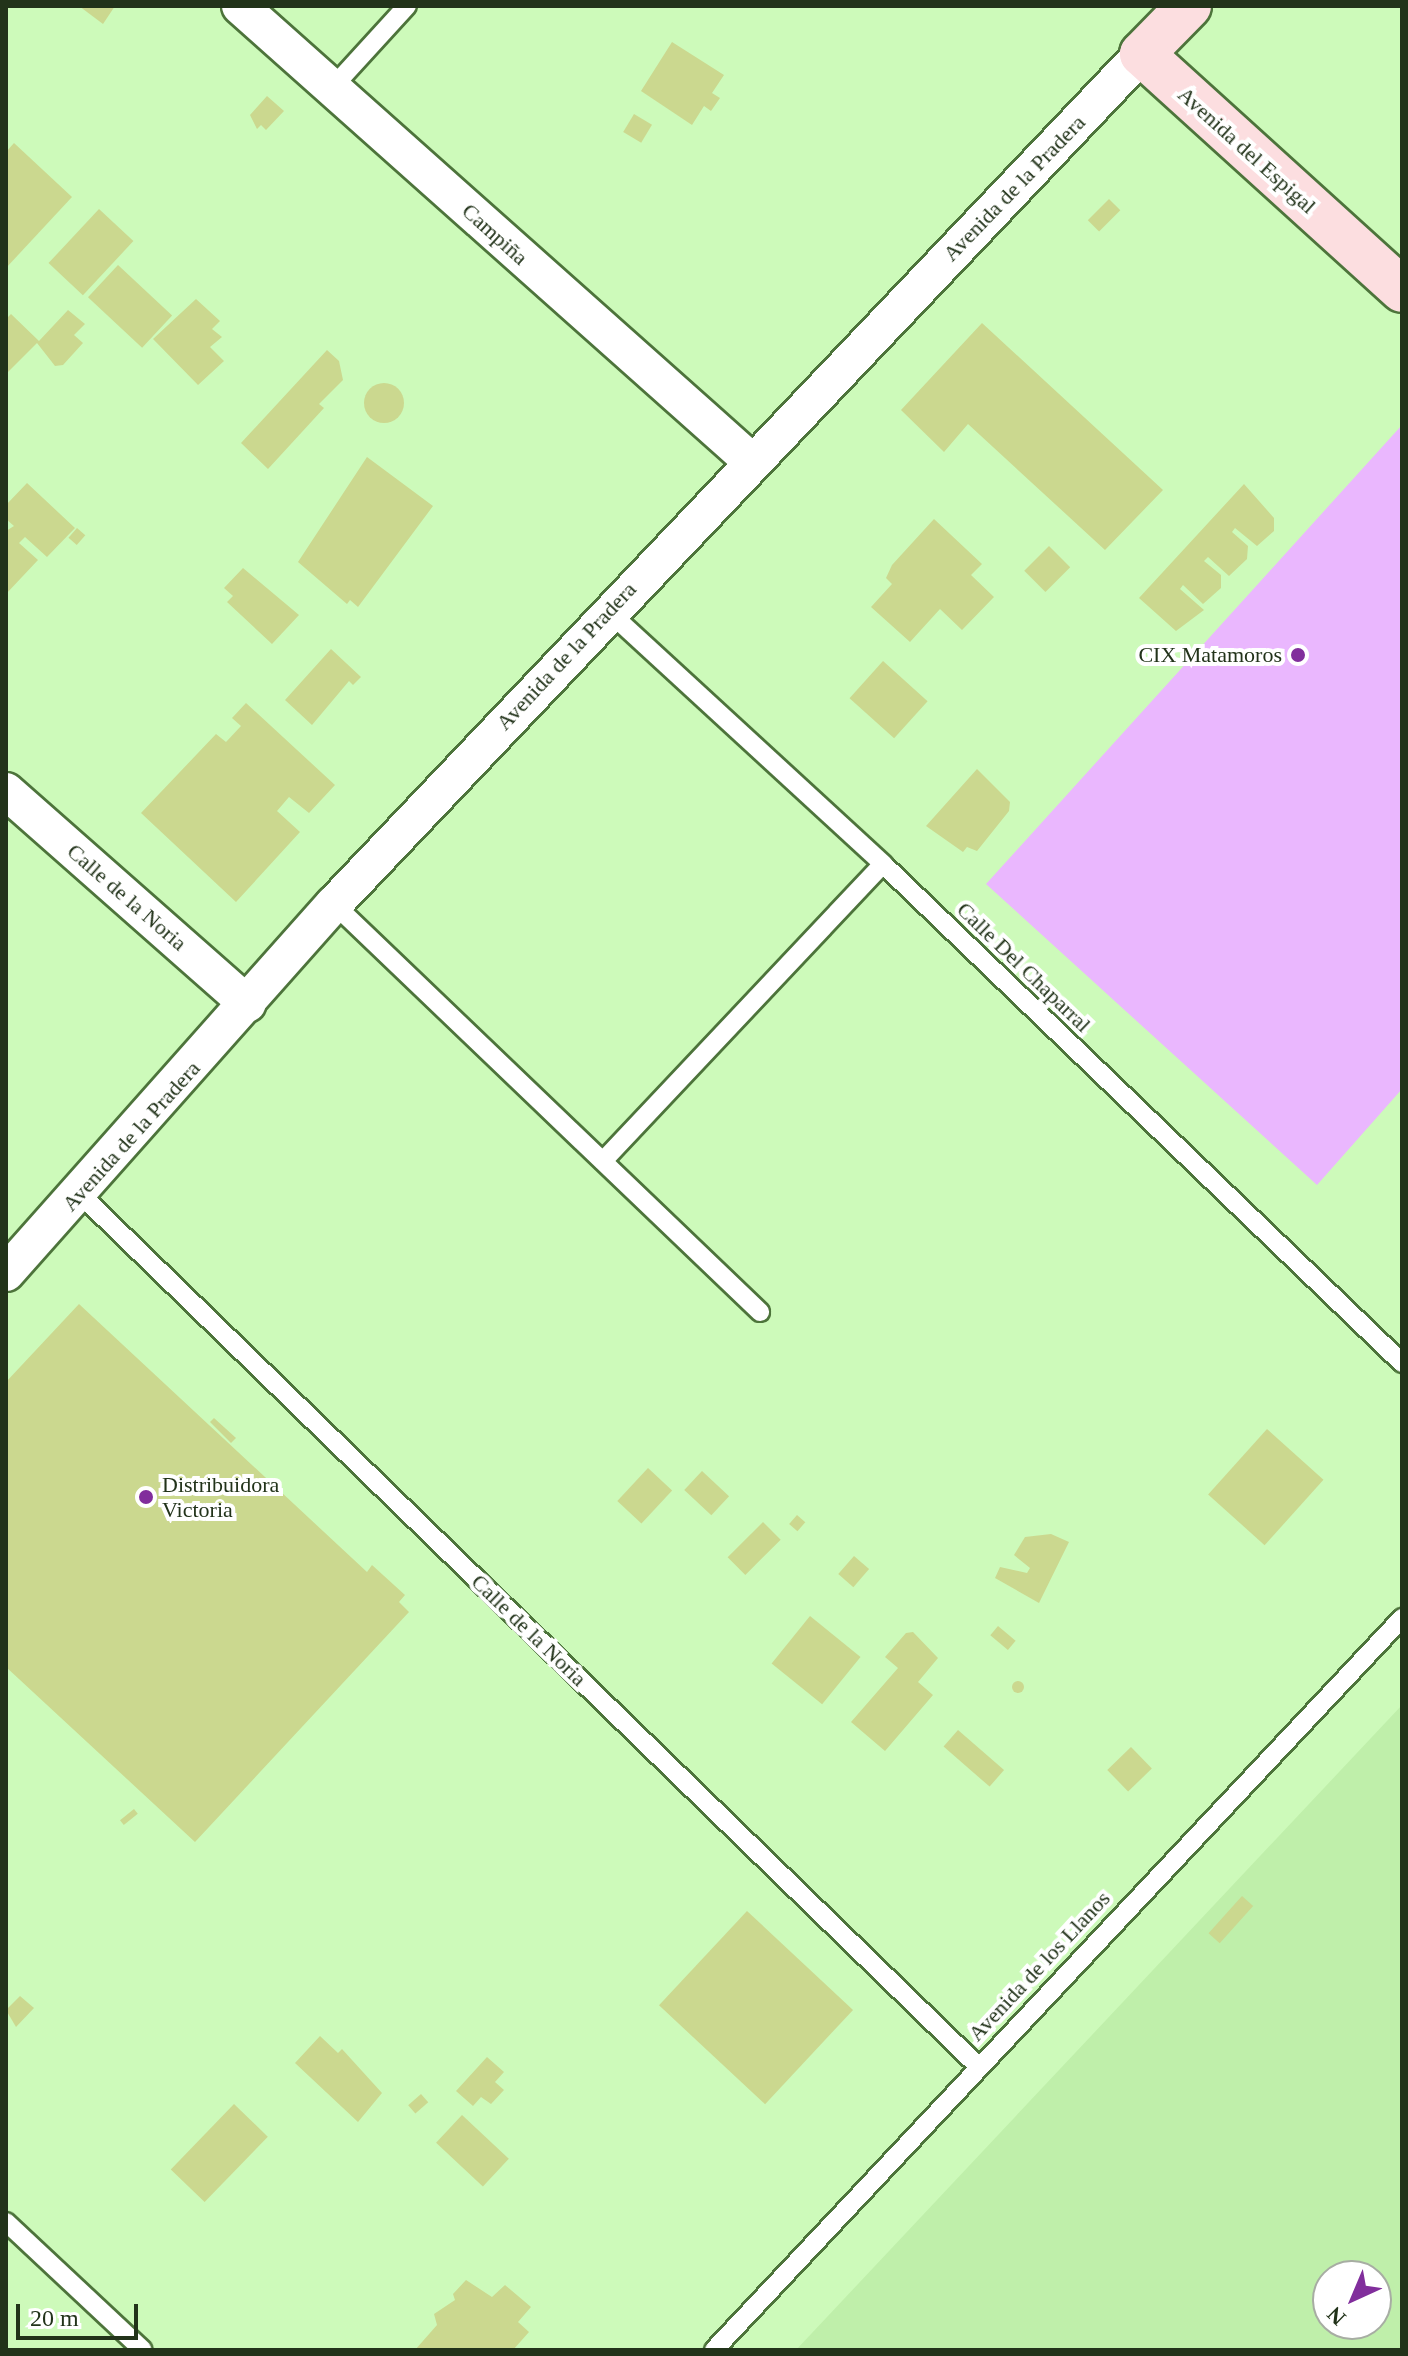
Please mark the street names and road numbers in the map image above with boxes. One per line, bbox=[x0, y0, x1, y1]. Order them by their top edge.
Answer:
street label: Avenida del Espigal bbox=[1172, 81, 1322, 219]
street label: Avenida de la Pradera bbox=[937, 109, 1091, 267]
street label: Campiña bbox=[457, 198, 533, 270]
street label: Avenida de la Pradera bbox=[490, 576, 642, 736]
street label: Calle de la Noria bbox=[62, 838, 192, 956]
street label: Calle Del Chaparral bbox=[952, 896, 1096, 1038]
street label: Avenida de la Pradera bbox=[57, 1055, 205, 1217]
street label: Calle de la Noria bbox=[466, 1569, 592, 1691]
street label: Avenida de los Llanos bbox=[963, 1885, 1115, 2047]

